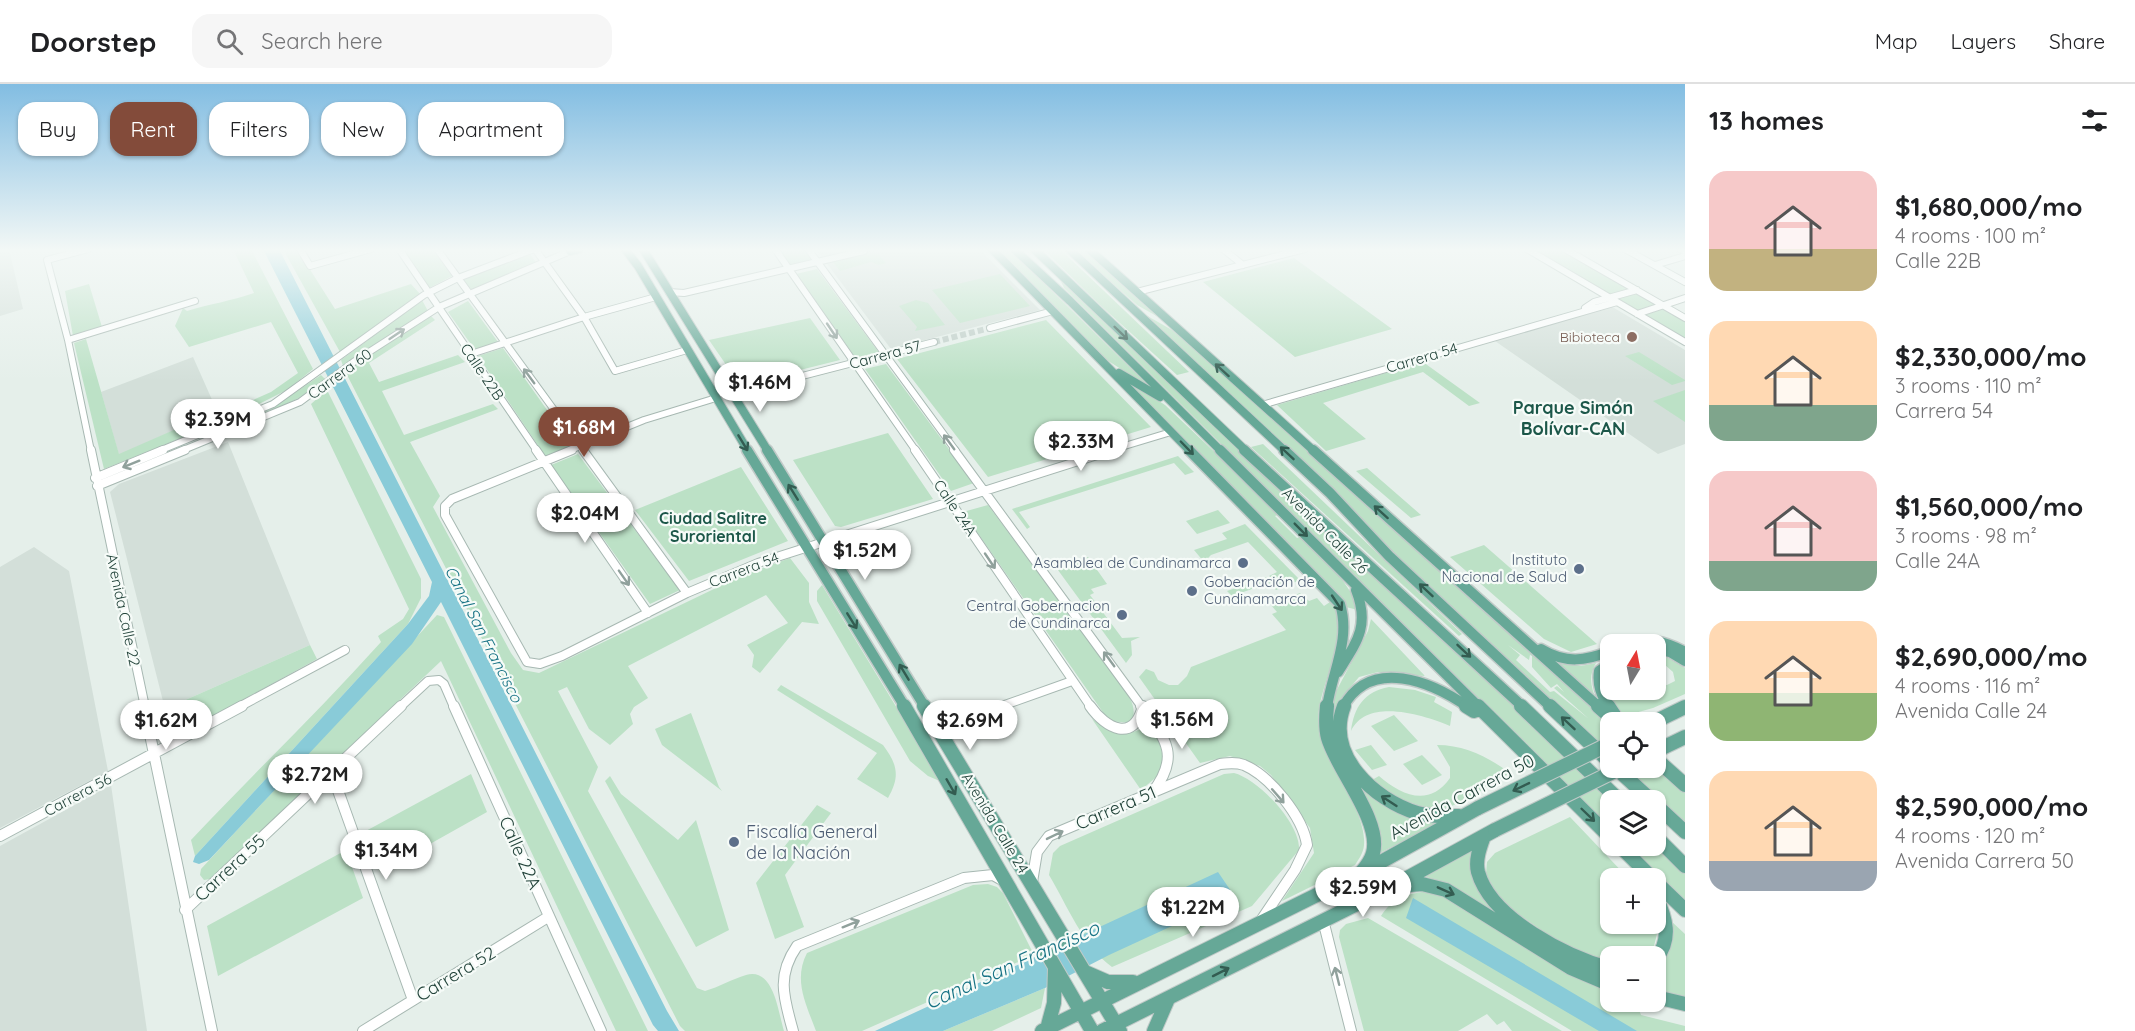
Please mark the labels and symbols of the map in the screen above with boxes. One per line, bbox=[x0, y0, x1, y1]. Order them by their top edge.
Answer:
one-way arrow bbox=[826, 323, 838, 339]
one-way arrow bbox=[1114, 326, 1129, 341]
one-way arrow bbox=[388, 327, 405, 340]
place label: Bibioteca bbox=[1560, 328, 1620, 346]
marker: Bibioteca bbox=[1625, 330, 1639, 344]
street label: Carrera 57 bbox=[847, 336, 923, 373]
street label: Carrera 54 bbox=[1384, 338, 1460, 377]
street label: Calle 22B bbox=[456, 340, 508, 404]
street label: Carrera 60 bbox=[304, 344, 375, 403]
pin: $1.46M bbox=[711, 362, 809, 413]
one-way arrow bbox=[1215, 363, 1230, 377]
one-way arrow bbox=[523, 368, 536, 384]
district label: Parque Simón Bolívar-CAN bbox=[1513, 396, 1633, 440]
pin: $2.39M bbox=[169, 399, 267, 450]
pin: $1.68M bbox=[535, 407, 633, 458]
pin: $2.33M bbox=[1032, 421, 1130, 472]
one-way arrow bbox=[737, 434, 749, 451]
one-way arrow bbox=[943, 434, 956, 450]
one-way arrow bbox=[1180, 441, 1195, 456]
one-way arrow bbox=[1280, 446, 1295, 460]
one-way arrow bbox=[122, 459, 141, 470]
street label: Calle 24A bbox=[930, 476, 981, 540]
street label: Avenida Calle 26 bbox=[1278, 483, 1373, 578]
one-way arrow bbox=[786, 484, 798, 501]
pin: $2.04M bbox=[536, 493, 634, 544]
one-way arrow bbox=[1374, 505, 1389, 519]
district label: Ciudad Salitre Suroriental bbox=[659, 508, 767, 546]
one-way arrow bbox=[1293, 522, 1308, 537]
pin: $1.52M bbox=[816, 530, 914, 581]
street label: Carrera 54 bbox=[706, 547, 782, 592]
place label: Instituto Nacional de Salud bbox=[1441, 550, 1567, 586]
street label: Avenida Calle 22 bbox=[102, 552, 145, 668]
one-way arrow bbox=[984, 552, 996, 569]
place label: Asamblea de Cundinamarca bbox=[1033, 553, 1231, 572]
marker: Asamblea de Cundinamarca bbox=[1236, 556, 1250, 570]
water label: Canal San Francisco bbox=[441, 562, 528, 707]
marker: Instituto Nacional de Salud bbox=[1572, 562, 1586, 576]
one-way arrow bbox=[618, 570, 630, 586]
place label: Gobernación de Cundinamarca bbox=[1204, 572, 1315, 608]
one-way arrow bbox=[1418, 583, 1433, 597]
marker: Gobernación de Cundinamarca bbox=[1185, 584, 1199, 598]
one-way arrow bbox=[1331, 595, 1343, 611]
place label: Central Gobernacion de Cundinarca bbox=[966, 596, 1110, 632]
marker: Central Gobernacion de Cundinarca bbox=[1115, 608, 1129, 622]
one-way arrow bbox=[846, 613, 858, 629]
north arrow bbox=[1600, 634, 1666, 700]
one-way arrow bbox=[1457, 644, 1472, 658]
one-way arrow bbox=[1103, 651, 1116, 667]
one-way arrow bbox=[897, 664, 909, 681]
pin: $1.56M bbox=[1133, 699, 1231, 750]
pin: $1.62M bbox=[117, 700, 215, 751]
pin: $2.69M bbox=[921, 700, 1019, 751]
one-way arrow bbox=[1561, 716, 1576, 730]
street label: Avenida Carrera 50 bbox=[1385, 749, 1538, 845]
pin: $2.72M bbox=[266, 754, 364, 805]
street label: Carrera 56 bbox=[41, 769, 115, 820]
street label: Avenida Calle 24 bbox=[958, 769, 1033, 877]
one-way arrow bbox=[945, 778, 957, 795]
street label: Carrera 51 bbox=[1072, 780, 1160, 835]
one-way arrow bbox=[1512, 782, 1530, 793]
one-way arrow bbox=[1271, 787, 1285, 803]
one-way arrow bbox=[1380, 795, 1397, 808]
one-way arrow bbox=[1580, 808, 1595, 823]
street label: Calle 22A bbox=[494, 813, 547, 893]
place label: Fiscalía General de la Nación bbox=[746, 820, 878, 864]
one-way arrow bbox=[1045, 828, 1063, 840]
street label: Carrera 55 bbox=[189, 829, 270, 906]
pin: $1.34M bbox=[337, 830, 435, 881]
marker: Fiscalía General de la Nación bbox=[727, 835, 741, 849]
pin: $2.59M bbox=[1314, 867, 1412, 918]
one-way arrow bbox=[1436, 886, 1454, 897]
pin: $1.22M bbox=[1144, 887, 1242, 938]
water label: Canal San Francisco bbox=[921, 915, 1104, 1014]
one-way arrow bbox=[842, 918, 860, 929]
street label: Carrera 52 bbox=[412, 941, 500, 1006]
one-way arrow bbox=[1212, 965, 1230, 977]
one-way arrow bbox=[1331, 967, 1343, 986]

